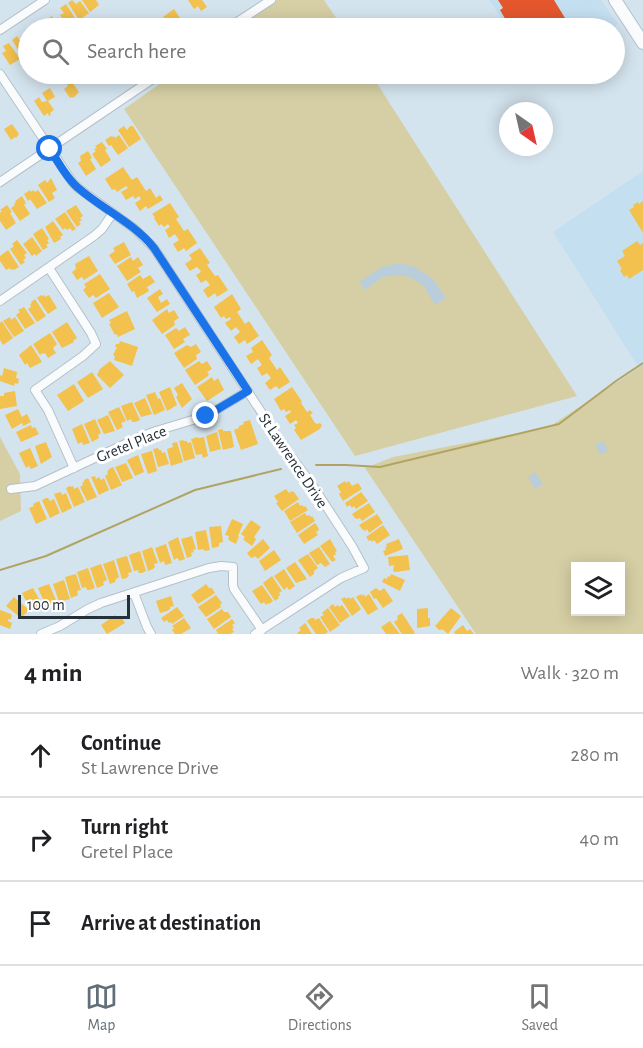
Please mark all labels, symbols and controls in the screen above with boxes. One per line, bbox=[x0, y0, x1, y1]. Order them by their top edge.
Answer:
search box bbox=[18, 18, 625, 84]
icon: search bbox=[39, 35, 72, 68]
text: Search here bbox=[87, 40, 186, 62]
north arrow bbox=[499, 102, 553, 156]
route start bbox=[36, 135, 62, 161]
route end bbox=[192, 402, 218, 428]
street label: St Lawrence Drive bbox=[256, 410, 331, 511]
street label: Gretel Place bbox=[94, 423, 169, 465]
map controls bbox=[571, 562, 625, 616]
button: layers bbox=[571, 562, 625, 616]
scale bar bbox=[18, 592, 130, 620]
text: 100 m bbox=[27, 597, 65, 613]
text: 4 min bbox=[24, 660, 83, 686]
text: Walk · 320 m bbox=[521, 663, 619, 683]
text: Continue bbox=[81, 732, 161, 754]
icon: ahead bbox=[24, 739, 57, 772]
text: 280 m bbox=[571, 745, 619, 765]
text: St Lawrence Drive bbox=[81, 758, 219, 778]
text: Turn right bbox=[81, 816, 168, 838]
icon: right bbox=[24, 823, 57, 856]
text: 40 m bbox=[580, 829, 619, 849]
text: Gretel Place bbox=[81, 842, 173, 862]
icon: arrive bbox=[24, 907, 57, 940]
text: Arrive at destination bbox=[81, 912, 261, 934]
tab: Map bbox=[85, 980, 118, 1035]
tab: Directions bbox=[288, 980, 352, 1035]
tab: Saved bbox=[521, 980, 558, 1035]

